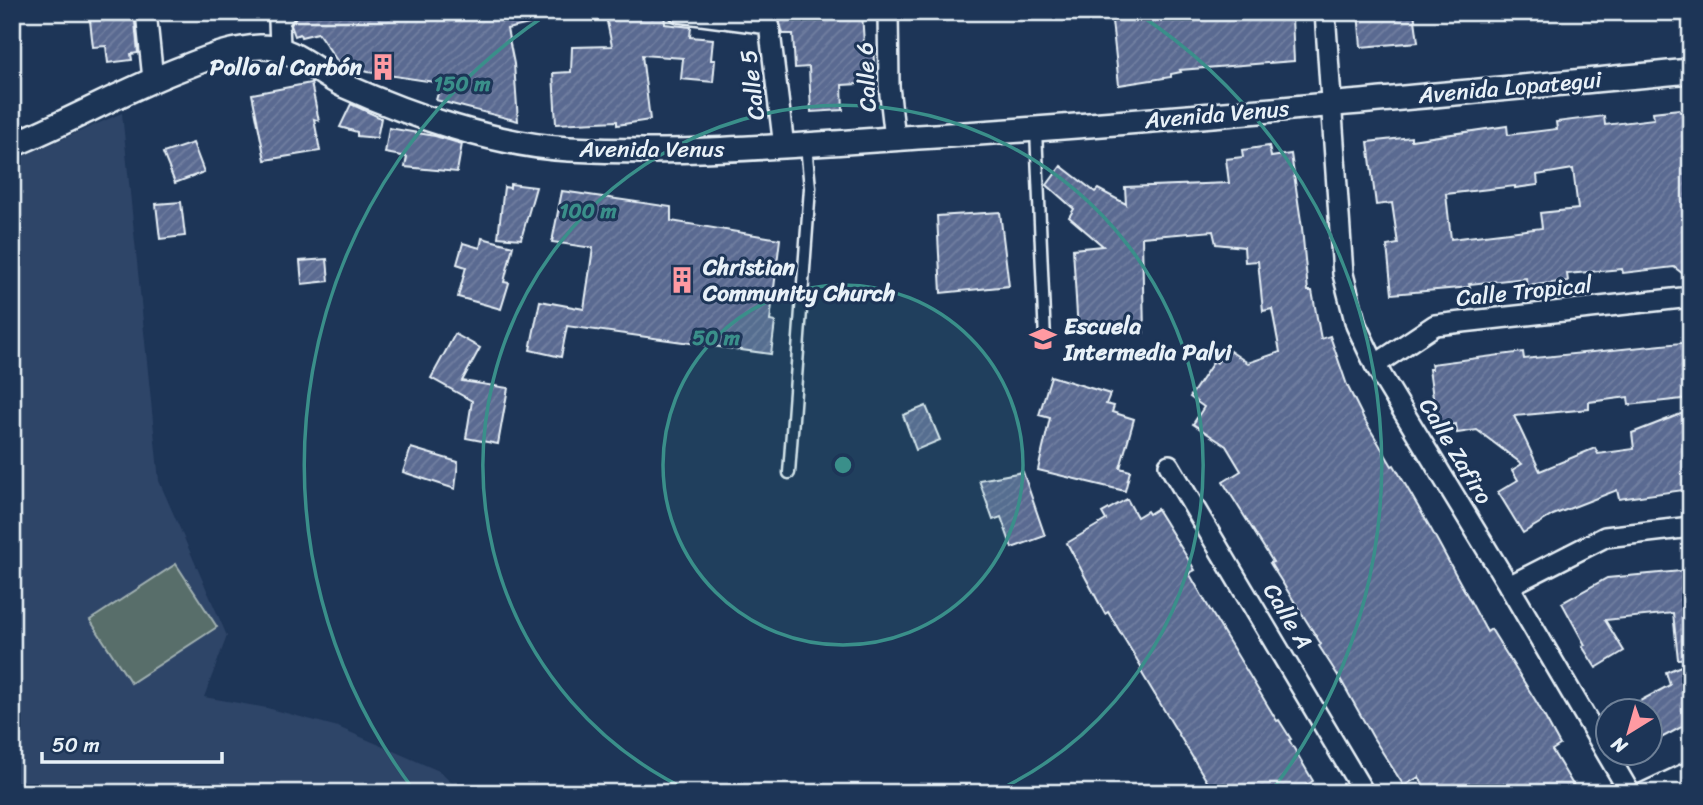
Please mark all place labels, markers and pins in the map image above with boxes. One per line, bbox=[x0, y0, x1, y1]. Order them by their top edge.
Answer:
place label: Pollo al Carbón bbox=[210, 47, 362, 88]
building icon: Pollo al Carbón bbox=[368, 52, 398, 82]
place label: Christian Community Church bbox=[702, 247, 895, 314]
building icon: Christian Community Church bbox=[667, 265, 697, 295]
place label: Escuela Intermedia Palvi bbox=[1063, 306, 1233, 373]
school or university icon: Escuela Intermedia Palvi bbox=[1028, 324, 1058, 354]
centre of rings bbox=[831, 453, 855, 477]

